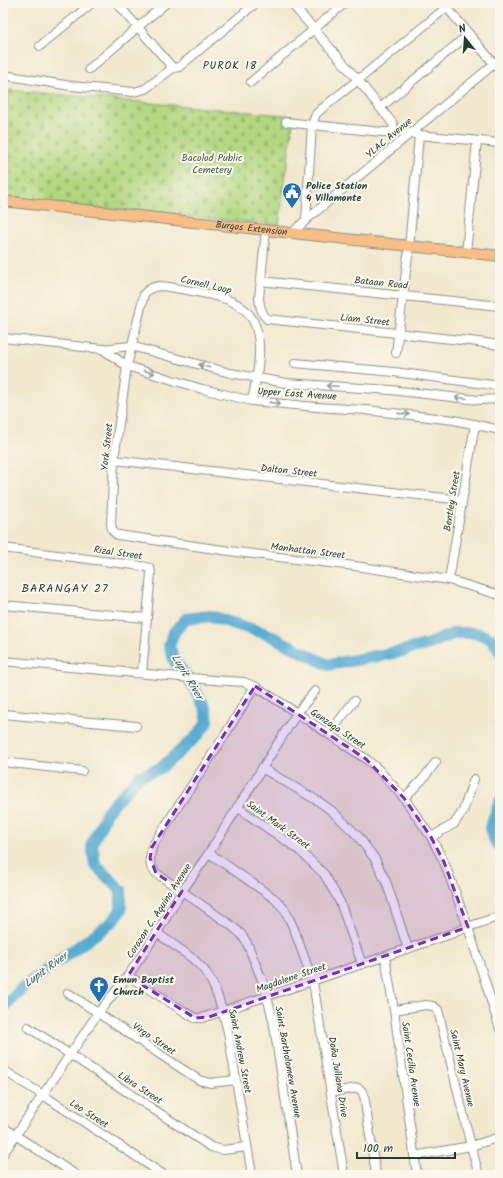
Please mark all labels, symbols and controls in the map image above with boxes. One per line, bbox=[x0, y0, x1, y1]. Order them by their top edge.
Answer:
north arrow bbox=[445, 18, 485, 58]
text: N bbox=[456, 20, 468, 39]
district label: PUROK 18 bbox=[203, 57, 257, 75]
street label: YLAC Avenue bbox=[362, 113, 416, 162]
park label: Bacolod Public Cemetery bbox=[182, 150, 243, 178]
place label: Police Station 4 Villamonte bbox=[306, 178, 368, 206]
public building icon: Police Station 4 Villamonte bbox=[281, 181, 303, 209]
street label: Burgos Extension bbox=[215, 217, 288, 240]
street label: Cornell Loop bbox=[179, 271, 233, 299]
street label: Bataan Road bbox=[353, 272, 410, 294]
street label: Liam Street bbox=[339, 309, 391, 331]
one-way arrow bbox=[197, 362, 210, 369]
one-way arrow bbox=[142, 369, 155, 376]
one-way arrow bbox=[326, 382, 339, 390]
street label: Upper East Avenue bbox=[257, 383, 338, 405]
one-way arrow bbox=[455, 395, 468, 402]
one-way arrow bbox=[268, 400, 281, 407]
one-way arrow bbox=[397, 410, 410, 418]
street label: York Street bbox=[97, 422, 117, 472]
street label: Dalton Street bbox=[260, 460, 318, 482]
street label: Bentley Street bbox=[439, 469, 465, 532]
street label: Manhattan Street bbox=[270, 538, 346, 564]
street label: Rizal Street bbox=[93, 542, 144, 564]
district label: BARANGAY 27 bbox=[21, 579, 109, 598]
water label: Lupit River bbox=[166, 651, 209, 705]
street label: Gonzaga Street bbox=[307, 705, 369, 754]
street label: Saint Mark Street bbox=[243, 796, 313, 854]
street label: Corazon C. Aquino Avenue bbox=[122, 860, 196, 962]
water label: Lupit River bbox=[20, 947, 73, 992]
street label: Magdalene Street bbox=[254, 958, 328, 997]
place label: Emun Baptist Church bbox=[113, 972, 174, 1000]
church icon: Emun Baptist Church bbox=[88, 975, 110, 1003]
street label: Saint Bartholomew Avenue bbox=[270, 1005, 306, 1120]
street label: Saint Andrew Street bbox=[224, 1007, 256, 1095]
street label: Virgo Street bbox=[129, 1018, 179, 1060]
street label: Saint Cecilia Avenue bbox=[397, 1020, 425, 1108]
street label: Saint Mary Avenue bbox=[445, 1027, 479, 1109]
street label: Doña Julliana Drive bbox=[324, 1036, 352, 1119]
street label: Libra Street bbox=[114, 1068, 166, 1109]
street label: Leo Street bbox=[66, 1095, 112, 1133]
scale bar bbox=[357, 1134, 455, 1160]
text: 100 m bbox=[363, 1139, 394, 1158]

